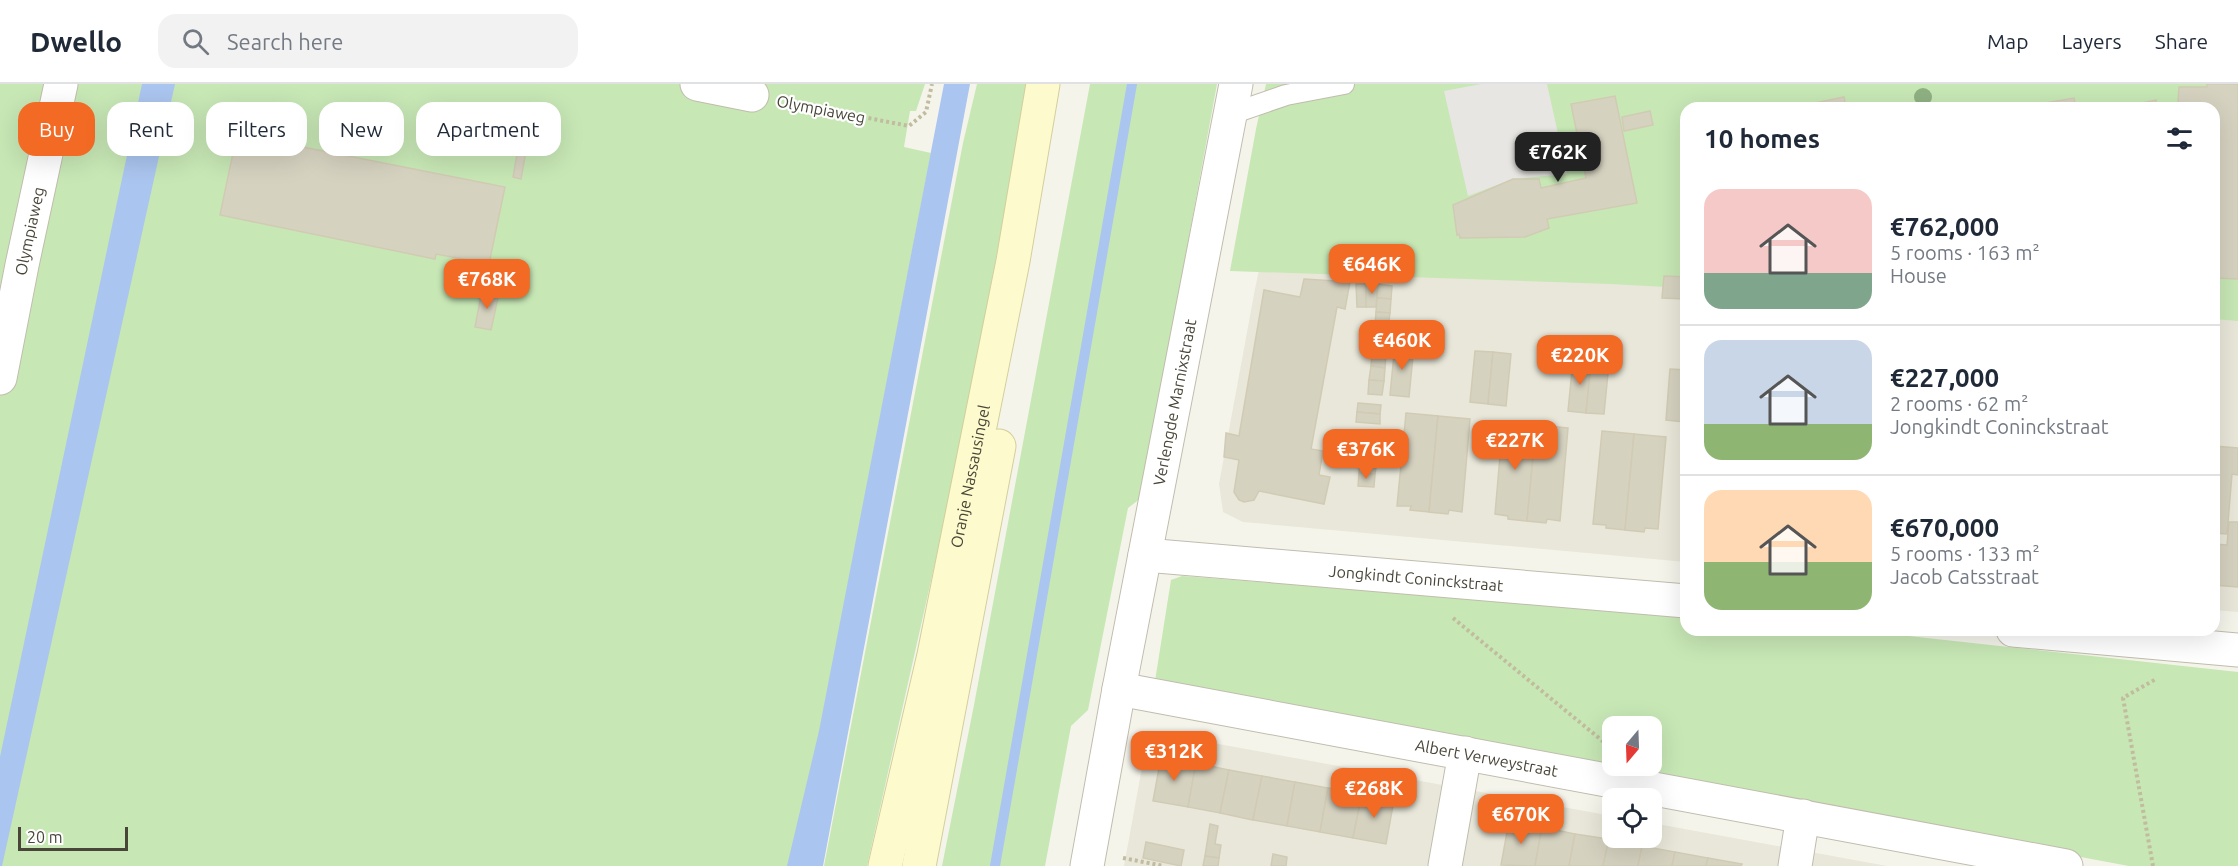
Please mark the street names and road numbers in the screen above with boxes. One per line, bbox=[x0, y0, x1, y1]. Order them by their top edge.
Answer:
street label: Olympiaweg bbox=[775, 92, 867, 126]
street label: Olympiaweg bbox=[11, 185, 48, 277]
street label: Verlengde Marnixstraat bbox=[1150, 317, 1200, 487]
street label: Oranje Nassausingel bbox=[947, 403, 993, 549]
street label: Jongkindt Coninckstraat bbox=[1328, 562, 1505, 594]
street label: Albert Verweystraat bbox=[1414, 736, 1560, 780]

